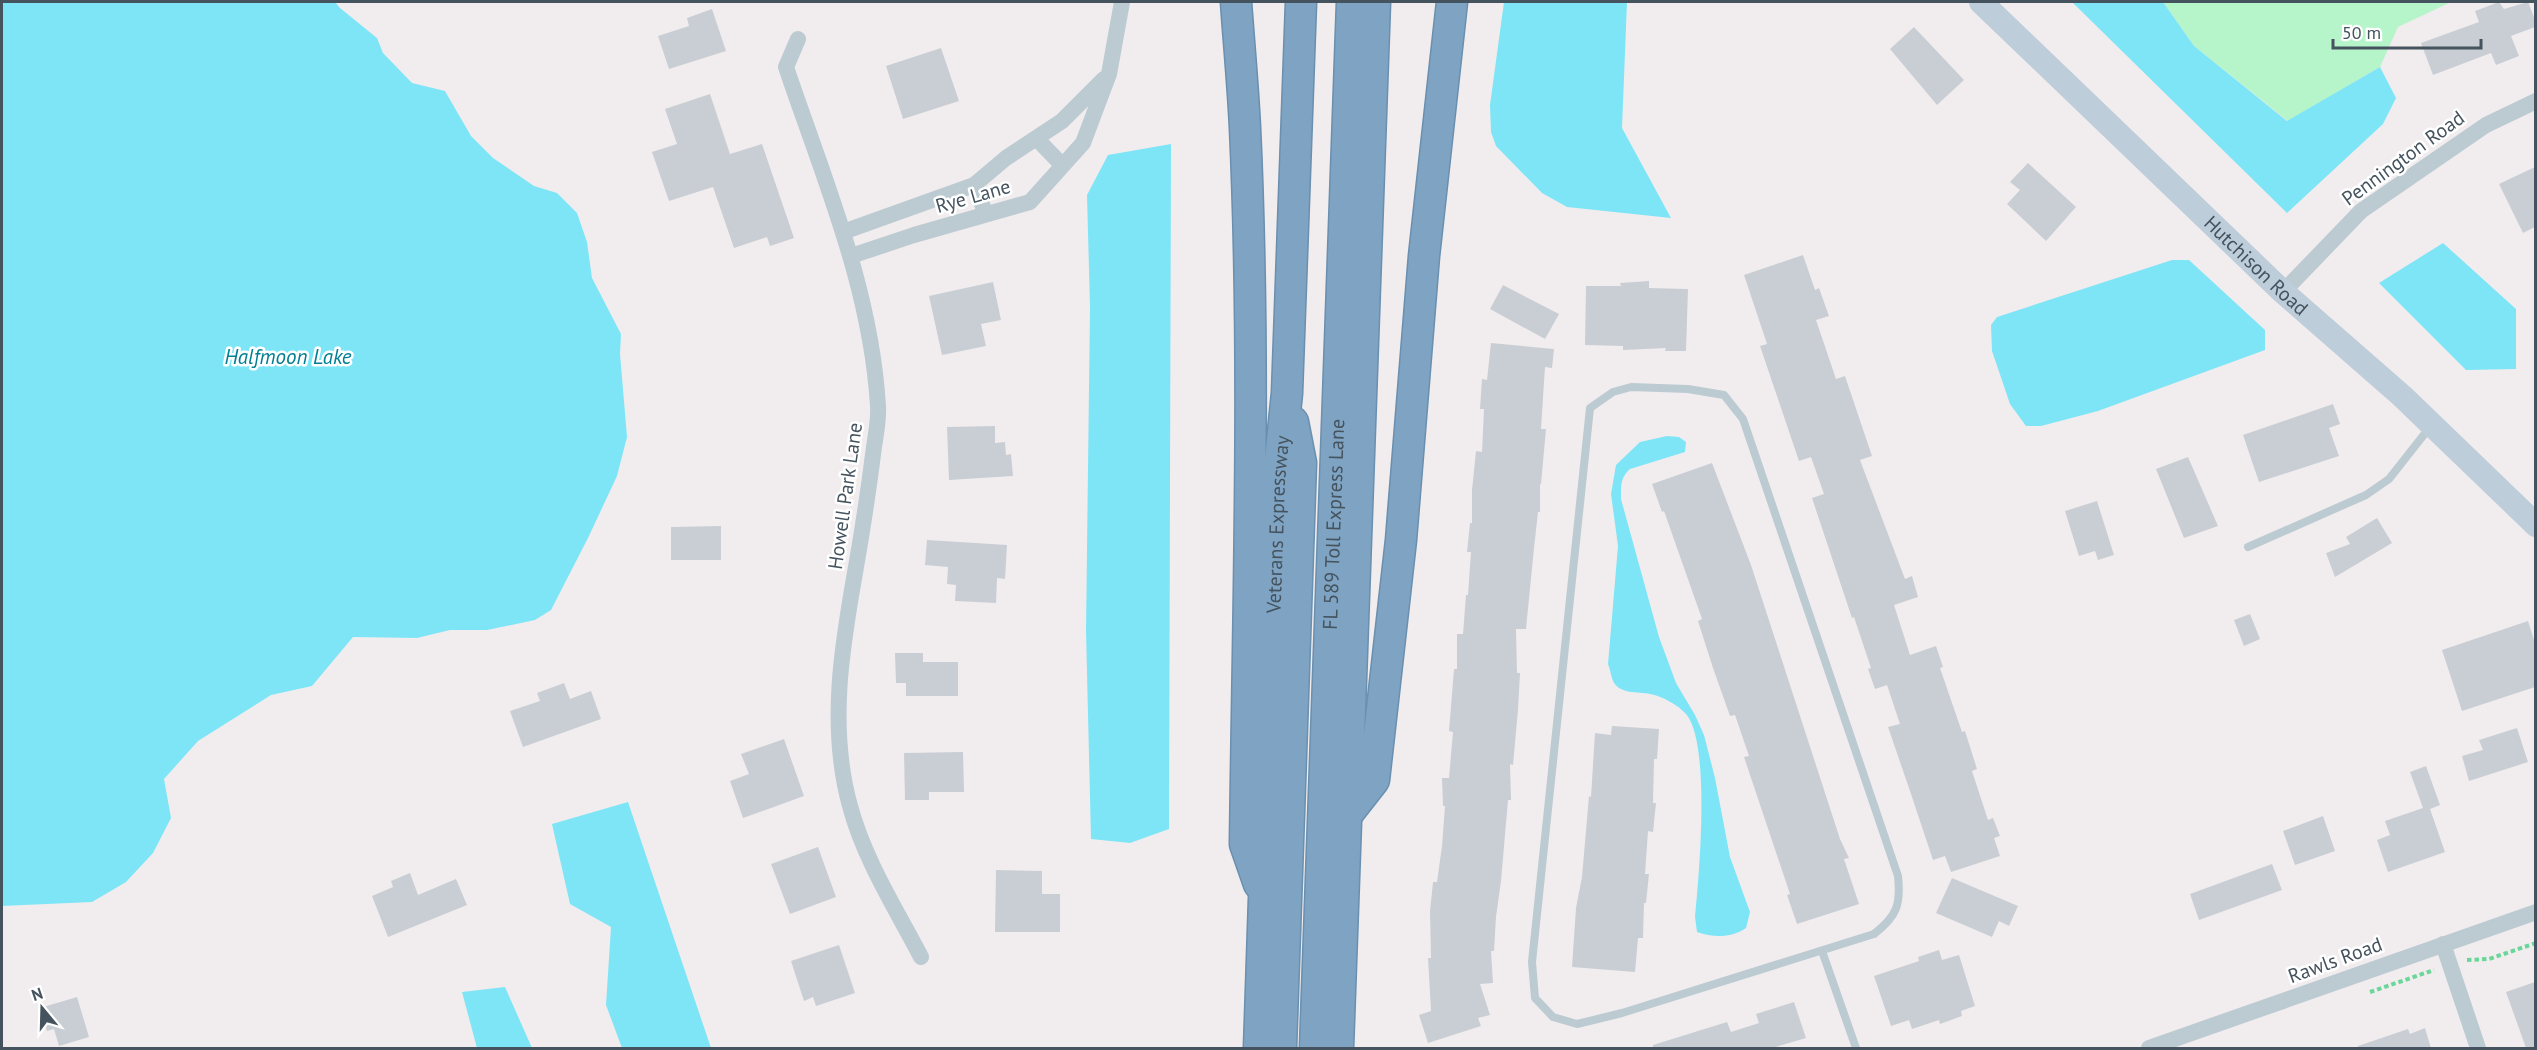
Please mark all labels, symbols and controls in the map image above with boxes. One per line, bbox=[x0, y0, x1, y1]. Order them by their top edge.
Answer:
scale bar bbox=[2333, 12, 2482, 50]
text: 50 m bbox=[2342, 21, 2381, 44]
street label: Pennington Road bbox=[2337, 105, 2469, 211]
street label: Rye Lane bbox=[932, 173, 1014, 219]
street label: Hutchison Road bbox=[2198, 210, 2314, 321]
water label: Halfmoon Lake bbox=[224, 343, 352, 370]
street label: FL 589 Toll Express Lane bbox=[1317, 418, 1350, 630]
street label: Howell Park Lane bbox=[822, 421, 868, 571]
street label: Veterans Expressway bbox=[1261, 433, 1296, 615]
street label: Rawls Road bbox=[2284, 931, 2386, 989]
north arrow bbox=[12, 978, 72, 1038]
text: N bbox=[29, 983, 45, 1005]

